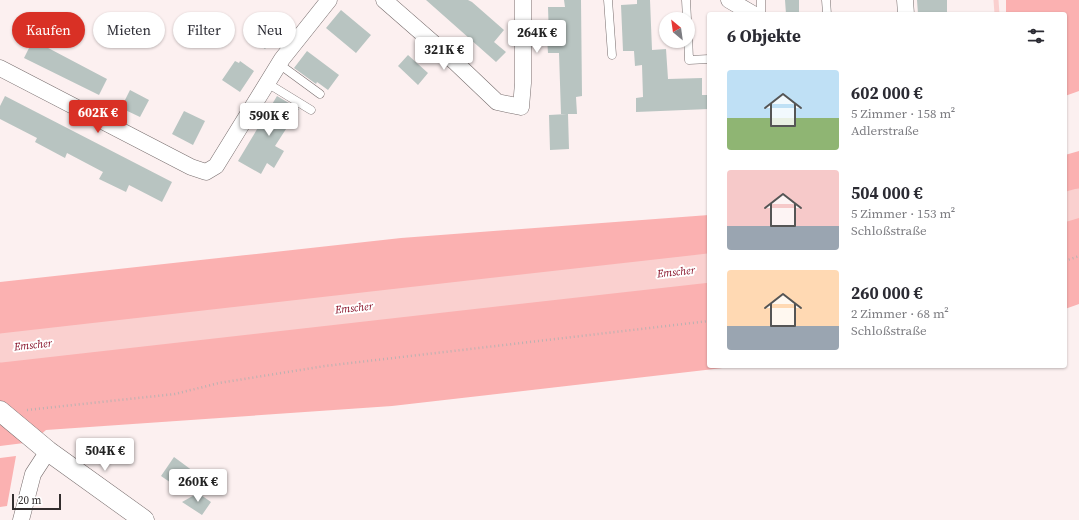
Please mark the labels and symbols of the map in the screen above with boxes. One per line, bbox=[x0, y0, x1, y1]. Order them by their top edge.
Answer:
north arrow bbox=[659, 12, 695, 48]
pin: 264K € bbox=[504, 20, 570, 54]
pin: 321K € bbox=[411, 37, 477, 71]
pin: 602K € bbox=[65, 100, 131, 134]
pin: 590K € bbox=[236, 103, 302, 137]
water label: Emscher bbox=[655, 262, 696, 282]
water label: Emscher bbox=[333, 298, 374, 318]
water label: Emscher bbox=[12, 335, 53, 355]
pin: 504K € bbox=[72, 438, 138, 472]
pin: 260K € bbox=[165, 469, 231, 503]
scale bar bbox=[12, 492, 61, 511]

